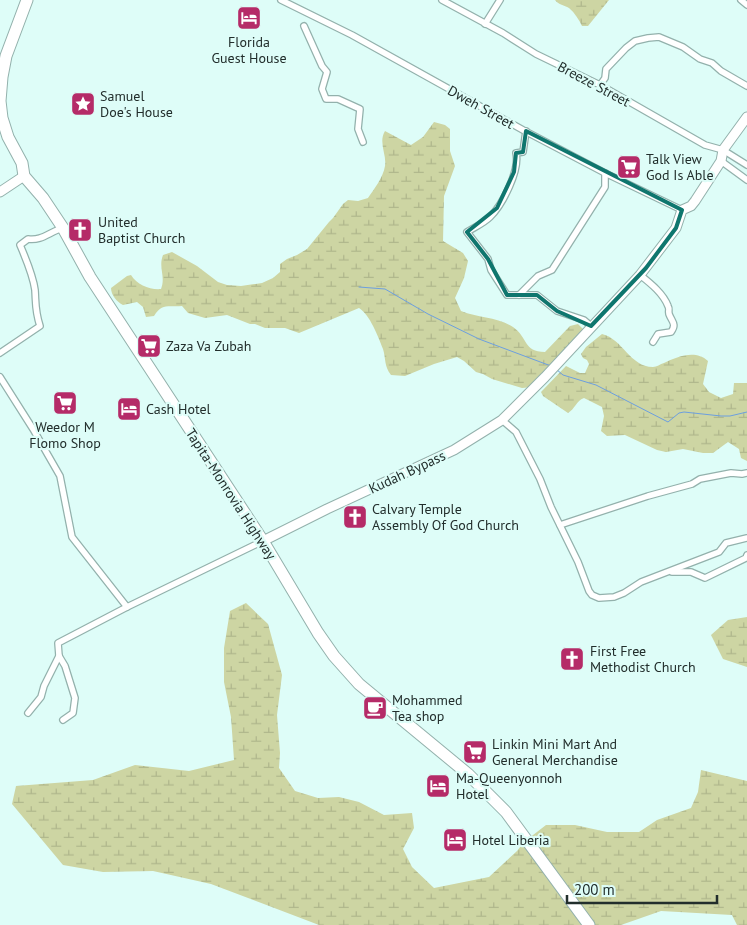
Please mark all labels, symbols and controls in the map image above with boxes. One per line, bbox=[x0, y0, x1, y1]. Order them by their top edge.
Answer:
hotel icon: Florida Guest House bbox=[236, 5, 262, 31]
place label: Florida Guest House bbox=[211, 33, 287, 67]
street label: Breeze Street bbox=[555, 57, 634, 111]
street label: Dweh Street bbox=[444, 81, 518, 133]
place label: Samuel Doe's House bbox=[100, 87, 173, 121]
place icon: Samuel Doe's House bbox=[70, 91, 96, 117]
place label: Talk View God Is Able bbox=[646, 150, 714, 184]
supermarket icon: Talk View God Is Able bbox=[616, 154, 642, 180]
place label: United Baptist Church bbox=[98, 213, 186, 247]
church icon: United Baptist Church bbox=[67, 217, 93, 243]
supermarket icon: Zaza Va Zubah bbox=[136, 333, 162, 359]
place label: Zaza Va Zubah bbox=[166, 337, 251, 355]
supermarket icon: Weedor M Flomo Shop bbox=[52, 390, 78, 416]
hotel icon: Cash Hotel bbox=[116, 396, 142, 422]
place label: Cash Hotel bbox=[146, 400, 211, 418]
place label: Weedor M Flomo Shop bbox=[29, 418, 101, 452]
street label: Tapita-Monrovia Highway bbox=[182, 425, 280, 563]
street label: Kudah Bypass bbox=[366, 446, 448, 498]
place label: Calvary Temple Assembly Of God Church bbox=[372, 500, 519, 534]
church icon: Calvary Temple Assembly Of God Church bbox=[342, 504, 368, 530]
place label: First Free Methodist Church bbox=[590, 642, 696, 676]
church icon: First Free Methodist Church bbox=[559, 646, 585, 672]
place label: Mohammed Tea shop bbox=[392, 691, 463, 725]
cafe icon: Mohammed Tea shop bbox=[362, 695, 388, 721]
place label: Linkin Mini Mart And General Merchandise bbox=[492, 735, 618, 769]
supermarket icon: Linkin Mini Mart And General Merchandise bbox=[462, 739, 488, 765]
place label: Ma-Queenyonnoh Hotel bbox=[456, 769, 562, 803]
hotel icon: Ma-Queenyonnoh Hotel bbox=[425, 773, 451, 799]
hotel icon: Hotel Liberia bbox=[442, 827, 468, 853]
place label: Hotel Liberia bbox=[472, 831, 550, 849]
scale bar bbox=[567, 872, 717, 904]
text: 200 m bbox=[574, 880, 615, 899]

